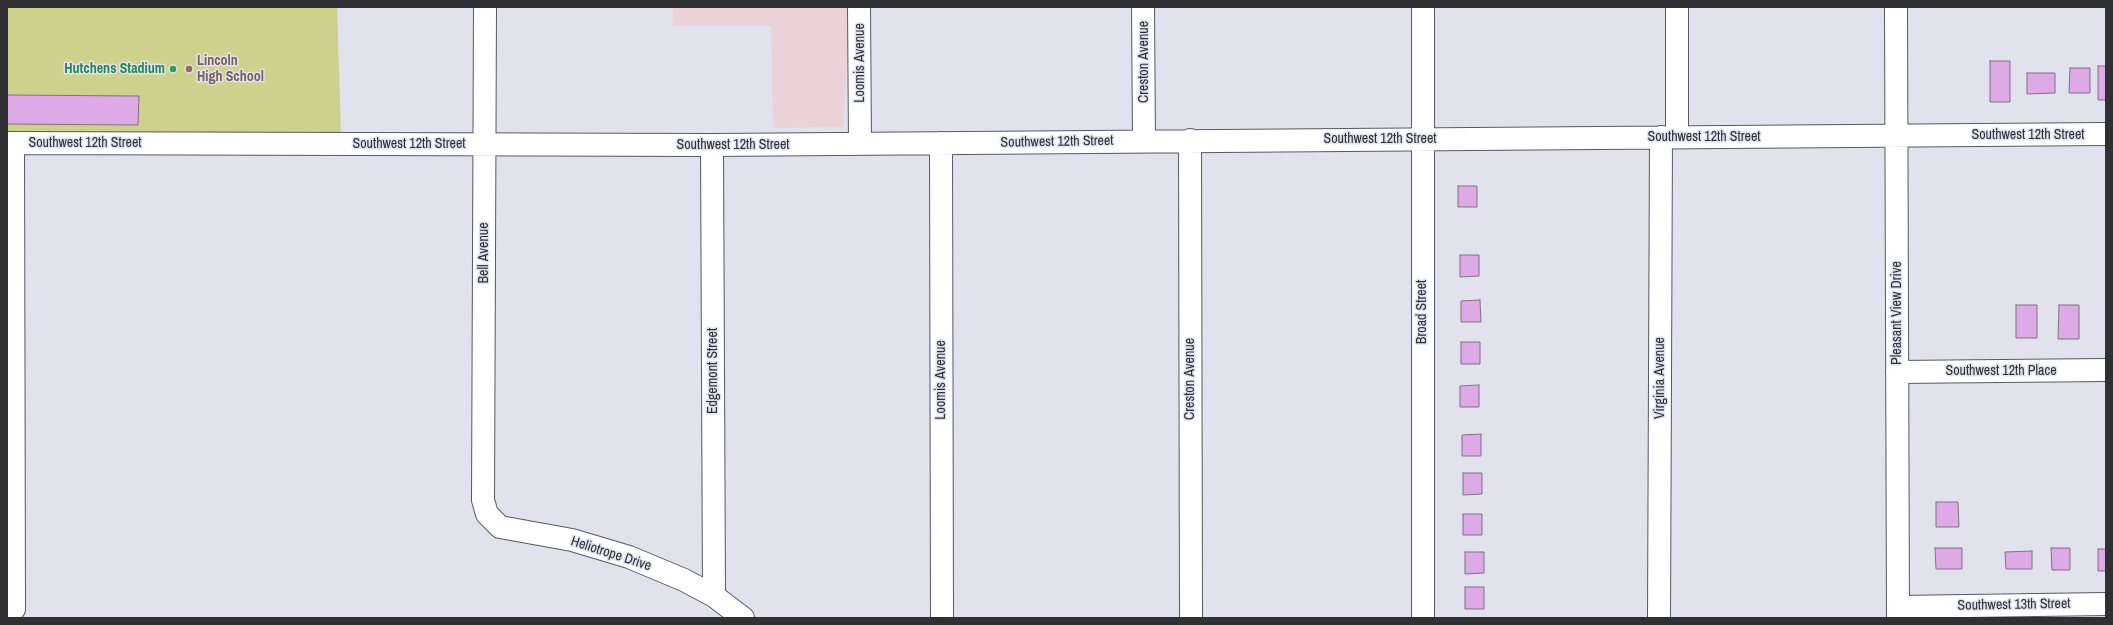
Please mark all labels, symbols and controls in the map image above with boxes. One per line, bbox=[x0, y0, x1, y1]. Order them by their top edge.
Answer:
street label: Creston Avenue bbox=[1136, 21, 1152, 103]
street label: Loomis Avenue bbox=[852, 23, 868, 103]
place label: Lincoln High School bbox=[197, 53, 264, 86]
place label: Hutchens Stadium bbox=[64, 61, 165, 77]
marker: Hutchens Stadium bbox=[168, 64, 178, 74]
marker: Lincoln High School bbox=[184, 64, 194, 74]
street label: Southwest 12th Street bbox=[1972, 127, 2084, 143]
street label: Southwest 12th Street bbox=[1648, 129, 1760, 145]
street label: Southwest 12th Street bbox=[1324, 131, 1436, 147]
street label: Southwest 12th Street bbox=[1000, 133, 1114, 151]
street label: Southwest 12th Street bbox=[29, 135, 141, 151]
street label: Southwest 12th Street bbox=[353, 136, 465, 152]
street label: Southwest 12th Street bbox=[677, 137, 789, 153]
street label: Bell Avenue bbox=[476, 222, 492, 284]
street label: Pleasant View Drive bbox=[1889, 261, 1905, 365]
street label: Broad Street bbox=[1414, 280, 1430, 344]
street label: Edgemont Street bbox=[705, 328, 721, 414]
street label: Virginia Avenue bbox=[1652, 337, 1668, 419]
street label: Creston Avenue bbox=[1182, 338, 1198, 420]
street label: Loomis Avenue bbox=[933, 340, 949, 420]
street label: Southwest 12th Place bbox=[1945, 363, 2057, 379]
street label: Heliotrope Drive bbox=[569, 533, 653, 575]
street label: Southwest 13th Street bbox=[1957, 596, 2071, 614]

